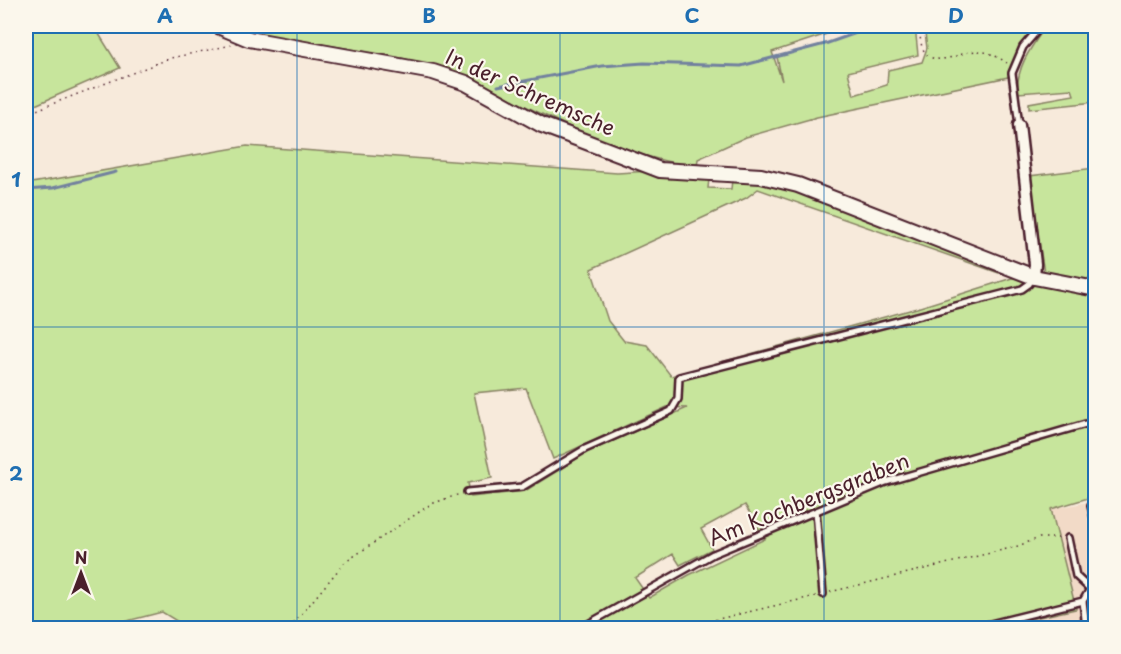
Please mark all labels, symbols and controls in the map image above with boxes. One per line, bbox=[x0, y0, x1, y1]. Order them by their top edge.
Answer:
text: A bbox=[157, 0, 173, 30]
text: B bbox=[422, 0, 436, 30]
text: C bbox=[684, 0, 700, 30]
text: D bbox=[948, 0, 964, 30]
street label: In der Schremsche bbox=[441, 39, 621, 143]
text: 1 bbox=[11, 164, 21, 194]
street label: Am Kochbergsgraben bbox=[703, 443, 914, 553]
text: 2 bbox=[9, 458, 23, 488]
north arrow bbox=[51, 543, 111, 603]
text: N bbox=[75, 545, 87, 569]

